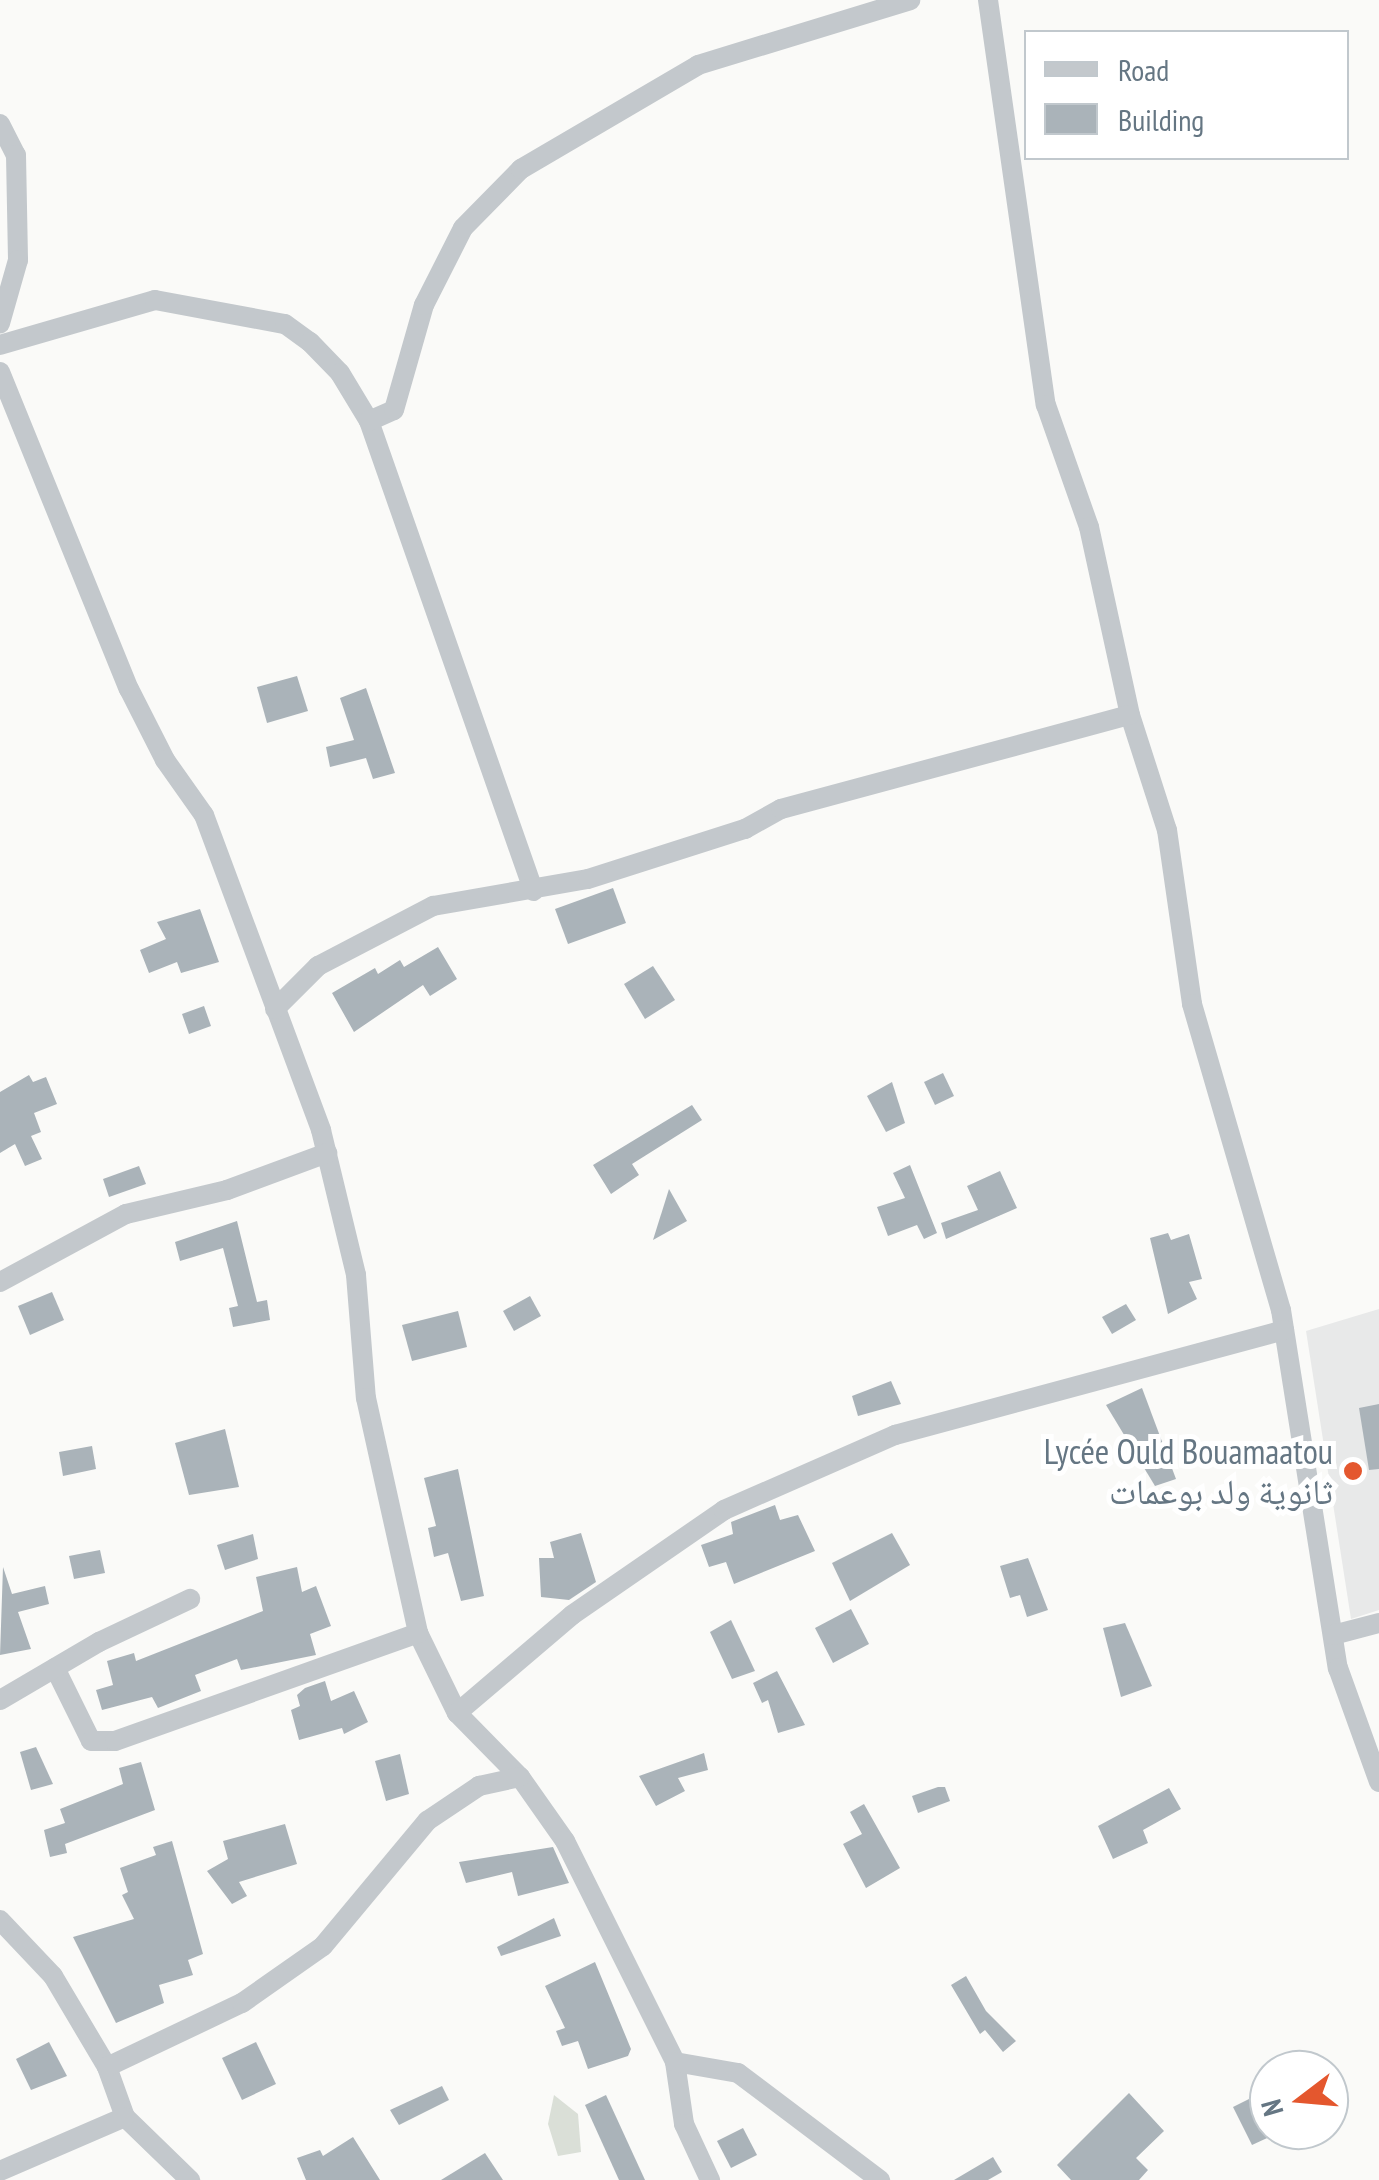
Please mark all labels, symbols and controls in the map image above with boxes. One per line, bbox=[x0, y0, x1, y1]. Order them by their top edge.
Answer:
legend bbox=[1024, 30, 1349, 160]
text: Road bbox=[1118, 50, 1169, 89]
text: Building bbox=[1118, 100, 1204, 139]
place label: Lycée Ould Bouamaatou ثانوية ولد بوعمات bbox=[1044, 1430, 1333, 1512]
marker: Lycée Ould Bouamaatou ثانوية ولد بوعمات bbox=[1342, 1460, 1364, 1482]
north arrow bbox=[1249, 2050, 1349, 2150]
text: N bbox=[1252, 2095, 1291, 2120]

